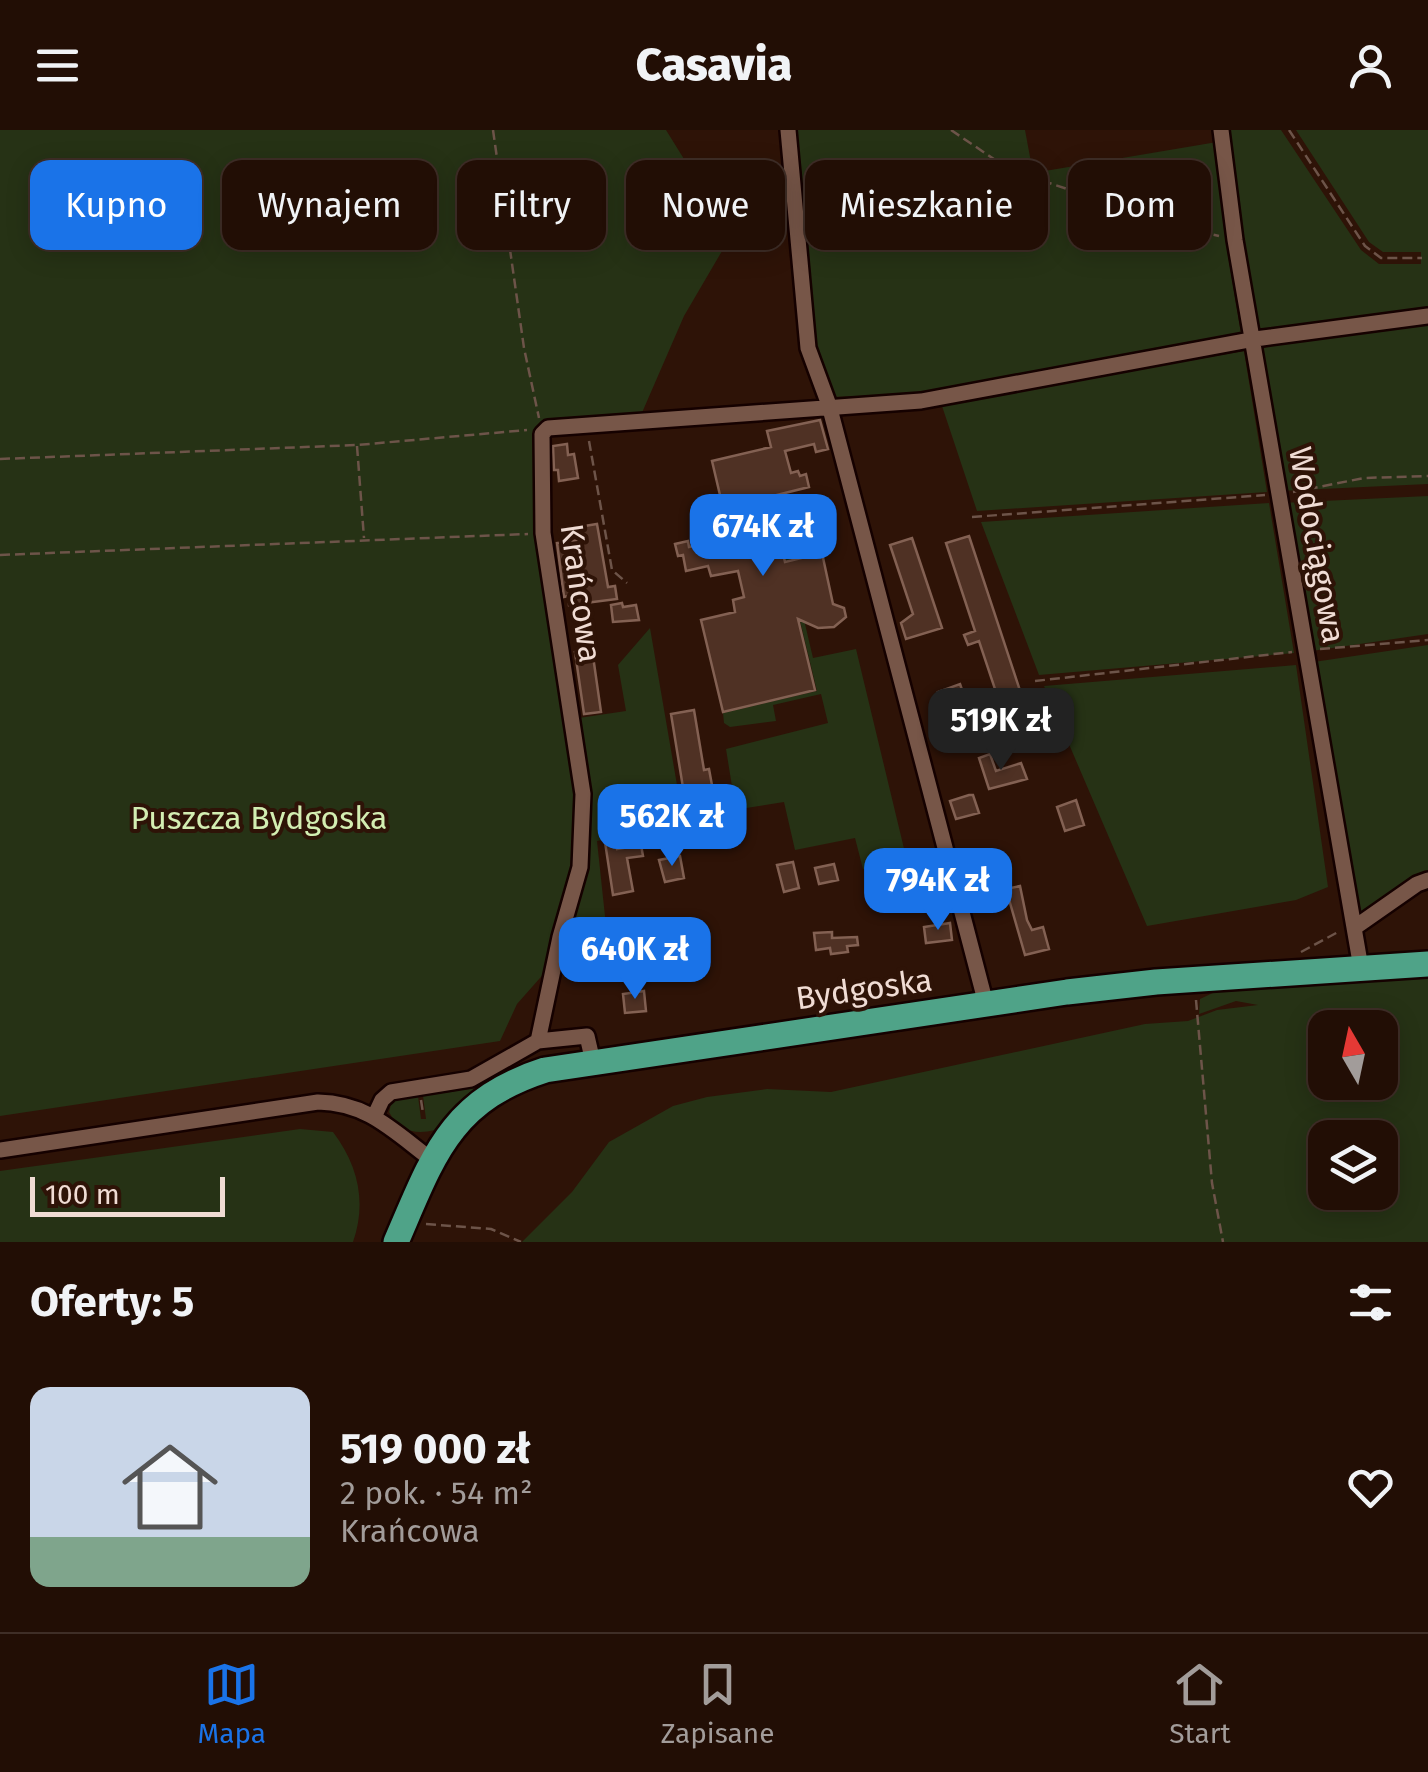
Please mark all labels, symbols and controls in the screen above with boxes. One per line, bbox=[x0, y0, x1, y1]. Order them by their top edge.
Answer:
icon: menu bbox=[30, 38, 85, 93]
text: Casavia bbox=[636, 38, 792, 92]
icon: person bbox=[1343, 38, 1398, 93]
chip: Kupno bbox=[30, 160, 202, 250]
chip: Wynajem bbox=[222, 160, 437, 250]
chip: Filtry bbox=[457, 160, 606, 250]
chip: Nowe bbox=[626, 160, 785, 250]
chip: Mieszkanie bbox=[805, 160, 1048, 250]
chip: Dom bbox=[1068, 160, 1211, 250]
street label: Wodociągowa bbox=[1281, 444, 1353, 646]
pin: 674K zł bbox=[671, 494, 855, 579]
text: 674K zł bbox=[712, 507, 814, 545]
street label: Krańcowa bbox=[552, 521, 610, 665]
pin: 519K zł bbox=[909, 688, 1093, 773]
text: 519K zł bbox=[950, 701, 1052, 739]
pin: 562K zł bbox=[580, 784, 764, 869]
text: 562K zł bbox=[620, 797, 724, 835]
park label: Puszcza Bydgoska bbox=[130, 799, 388, 837]
pin: 794K zł bbox=[846, 848, 1030, 933]
text: 794K zł bbox=[886, 861, 990, 899]
pin: 640K zł bbox=[543, 917, 727, 1002]
text: 640K zł bbox=[581, 930, 689, 968]
street label: Bydgoska bbox=[793, 961, 935, 1017]
north arrow bbox=[1308, 1010, 1398, 1100]
map controls bbox=[1308, 1010, 1398, 1210]
button: layers bbox=[1308, 1120, 1398, 1210]
scale bar bbox=[30, 1172, 225, 1216]
text: 100 m bbox=[45, 1178, 120, 1211]
icon: filters bbox=[1343, 1275, 1398, 1330]
text: Oferty: 5 bbox=[30, 1277, 194, 1327]
text: 519 000 zł bbox=[340, 1424, 531, 1474]
icon: home bbox=[110, 1427, 230, 1547]
icon: heart bbox=[1343, 1460, 1398, 1515]
text: 2 pok. · 54 m² bbox=[340, 1474, 532, 1512]
text: Krańcowa bbox=[340, 1512, 480, 1550]
tab: Mapa bbox=[197, 1657, 266, 1750]
tab: Zapisane bbox=[661, 1657, 774, 1750]
tab: Start bbox=[1169, 1657, 1231, 1750]

